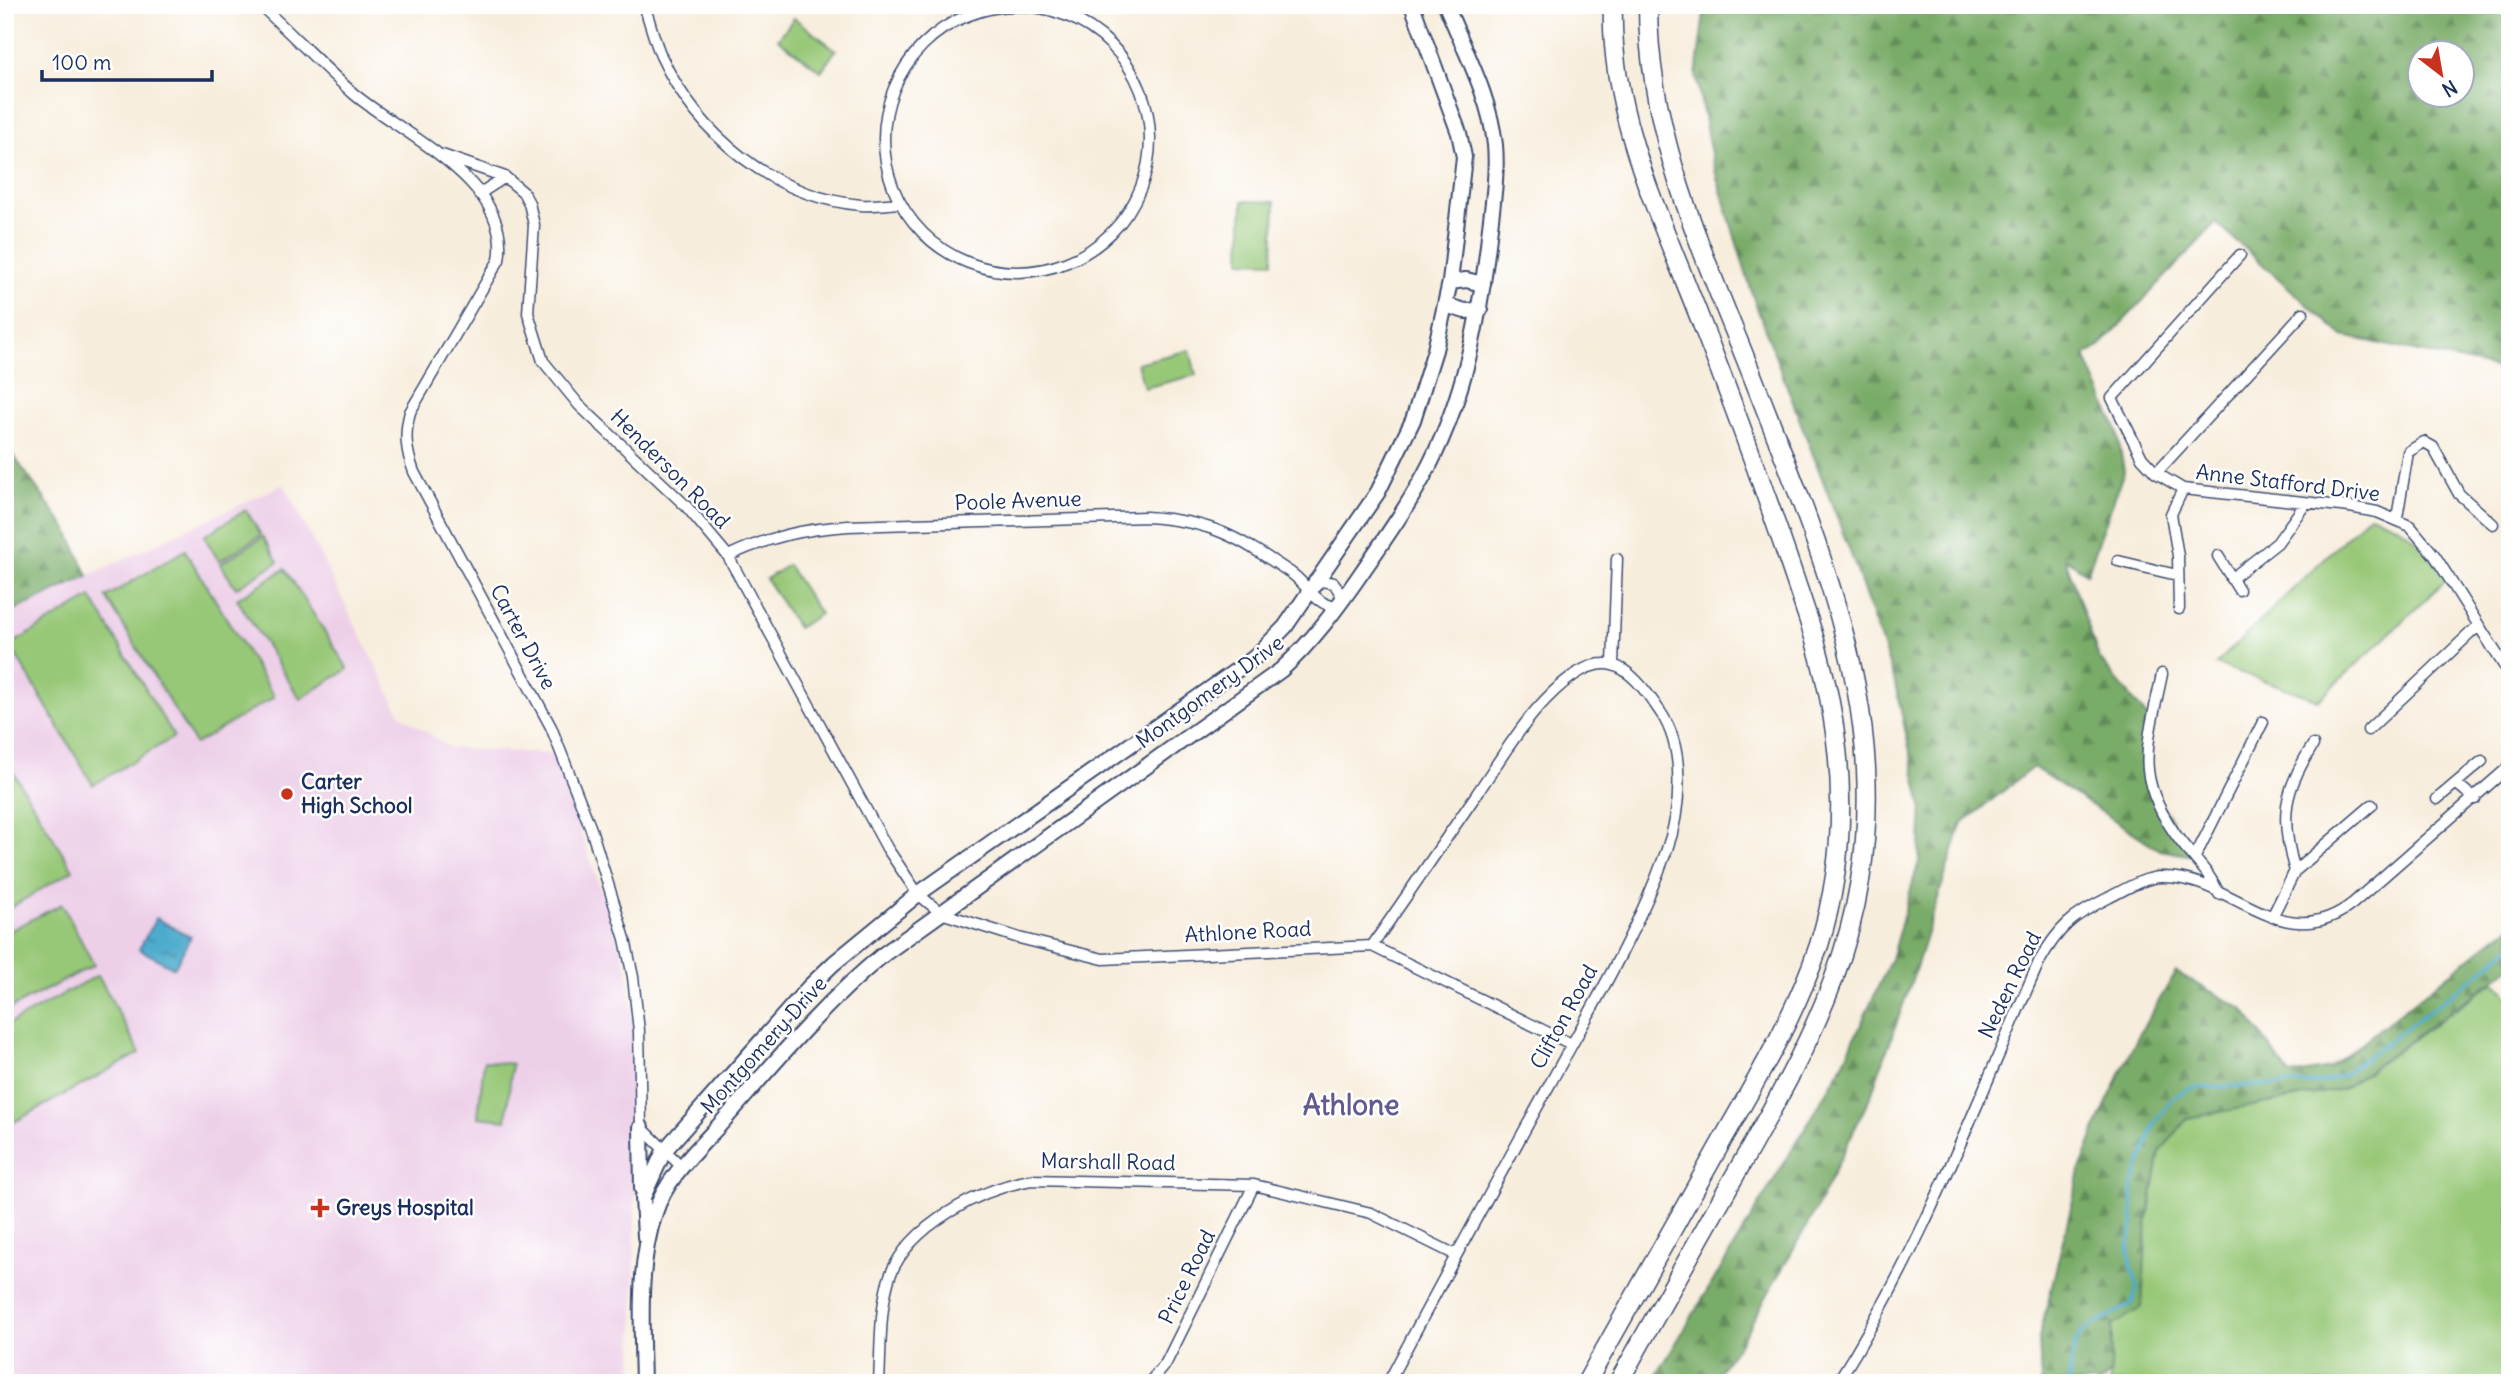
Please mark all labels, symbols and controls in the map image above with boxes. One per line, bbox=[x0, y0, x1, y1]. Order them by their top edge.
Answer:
scale bar bbox=[42, 38, 212, 82]
north arrow bbox=[2406, 38, 2476, 108]
text: 100 m bbox=[52, 49, 111, 76]
text: N bbox=[2438, 75, 2462, 102]
street label: Henderson Road bbox=[605, 403, 736, 534]
street label: Anne Stafford Drive bbox=[2195, 458, 2382, 507]
street label: Poole Avenue bbox=[954, 485, 1082, 516]
street label: Carter Drive bbox=[484, 579, 562, 694]
street label: Montgomery Drive bbox=[1131, 629, 1289, 754]
place label: Carter High School bbox=[301, 768, 412, 819]
marker: Carter High School bbox=[279, 786, 295, 802]
street label: Athlone Road bbox=[1184, 915, 1312, 948]
street label: Neden Road bbox=[1972, 927, 2047, 1043]
street label: Clifton Road bbox=[1524, 960, 1603, 1074]
street label: Montgomery Drive bbox=[695, 970, 833, 1119]
district label: Athlone bbox=[1303, 1087, 1399, 1123]
street label: Marshall Road bbox=[1040, 1147, 1176, 1176]
place label: Greys Hospital bbox=[336, 1194, 474, 1221]
marker: Greys Hospital bbox=[310, 1198, 330, 1218]
street label: Price Road bbox=[1152, 1225, 1221, 1328]

